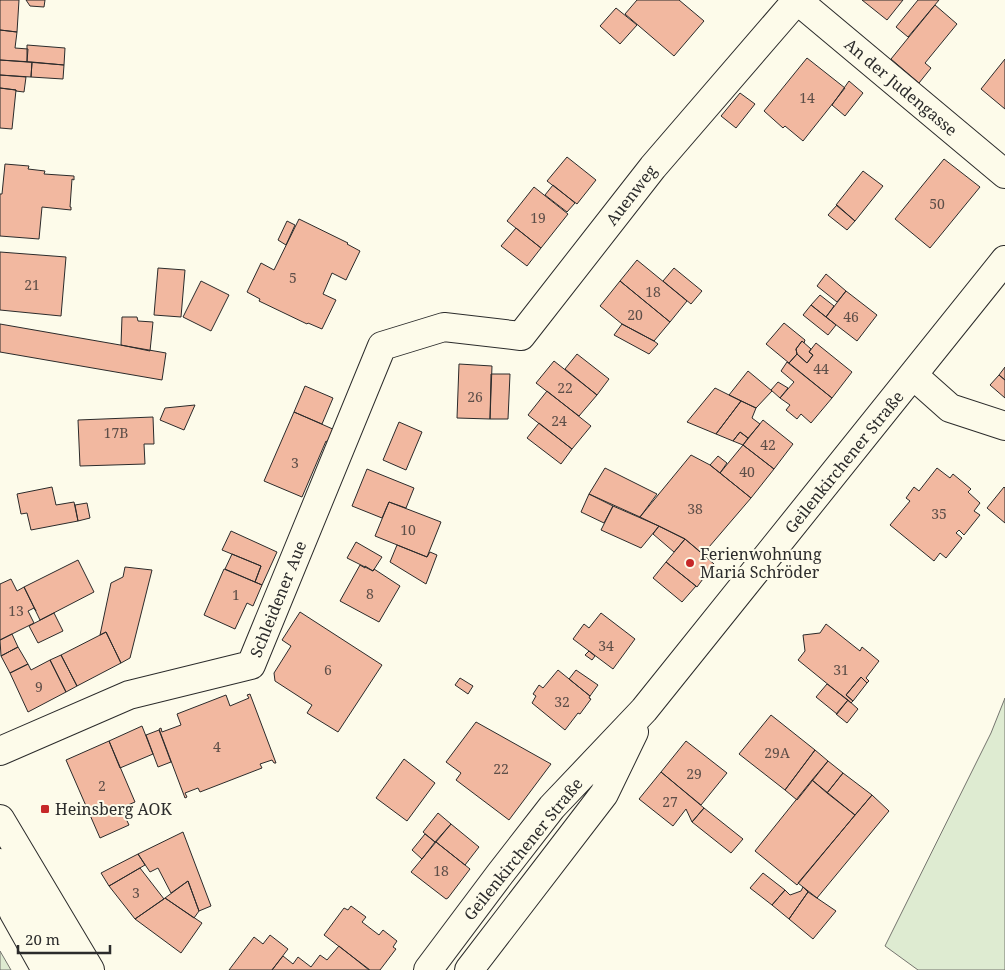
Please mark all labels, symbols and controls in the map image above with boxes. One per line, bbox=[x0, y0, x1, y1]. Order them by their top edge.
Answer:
street label: An der Judengasse bbox=[840, 33, 962, 141]
house number: 14 bbox=[799, 88, 815, 107]
street label: Auenweg bbox=[600, 160, 662, 230]
house number: 50 bbox=[929, 194, 945, 213]
house number: 19 bbox=[530, 208, 546, 227]
house number: 5 bbox=[289, 268, 297, 287]
house number: 21 bbox=[24, 275, 40, 294]
house number: 18 bbox=[645, 282, 661, 301]
house number: 20 bbox=[627, 305, 643, 324]
house number: 46 bbox=[843, 307, 859, 326]
house number: 44 bbox=[813, 359, 829, 378]
house number: 22 bbox=[557, 378, 573, 397]
street label: Geilenkirchener Straße bbox=[780, 386, 908, 538]
house number: 26 bbox=[467, 387, 483, 406]
house number: 24 bbox=[551, 411, 567, 430]
house number: 17B bbox=[104, 423, 128, 442]
house number: 42 bbox=[760, 435, 776, 454]
house number: 3 bbox=[291, 453, 299, 472]
house number: 40 bbox=[739, 462, 755, 481]
house number: 38 bbox=[687, 499, 703, 518]
house number: 35 bbox=[931, 504, 947, 523]
house number: 10 bbox=[400, 520, 416, 539]
street label: Schleidener Aue bbox=[245, 537, 311, 661]
place label: Ferienwohnung Maria Schröder bbox=[700, 543, 822, 583]
marker: Ferienwohnung Maria Schröder bbox=[684, 557, 696, 569]
house number: 8 bbox=[366, 584, 374, 603]
house number: 1 bbox=[232, 585, 240, 604]
house number: 13 bbox=[8, 601, 24, 620]
house number: 34 bbox=[598, 636, 614, 655]
house number: 6 bbox=[324, 660, 332, 679]
house number: 31 bbox=[833, 660, 849, 679]
house number: 9 bbox=[35, 677, 43, 696]
house number: 32 bbox=[554, 692, 570, 711]
house number: 4 bbox=[213, 737, 221, 756]
house number: 29A bbox=[764, 743, 790, 762]
house number: 22 bbox=[493, 759, 509, 778]
house number: 29 bbox=[686, 764, 702, 783]
street label: Geilenkirchener Straße bbox=[459, 773, 587, 925]
house number: 2 bbox=[98, 776, 106, 795]
house number: 27 bbox=[662, 792, 678, 811]
place label: Heinsberg AOK bbox=[55, 798, 172, 820]
marker: Heinsberg AOK bbox=[39, 803, 51, 815]
house number: 18 bbox=[433, 861, 449, 880]
house number: 3 bbox=[132, 883, 140, 902]
scale bar bbox=[18, 922, 110, 954]
text: 20 m bbox=[25, 929, 60, 949]

